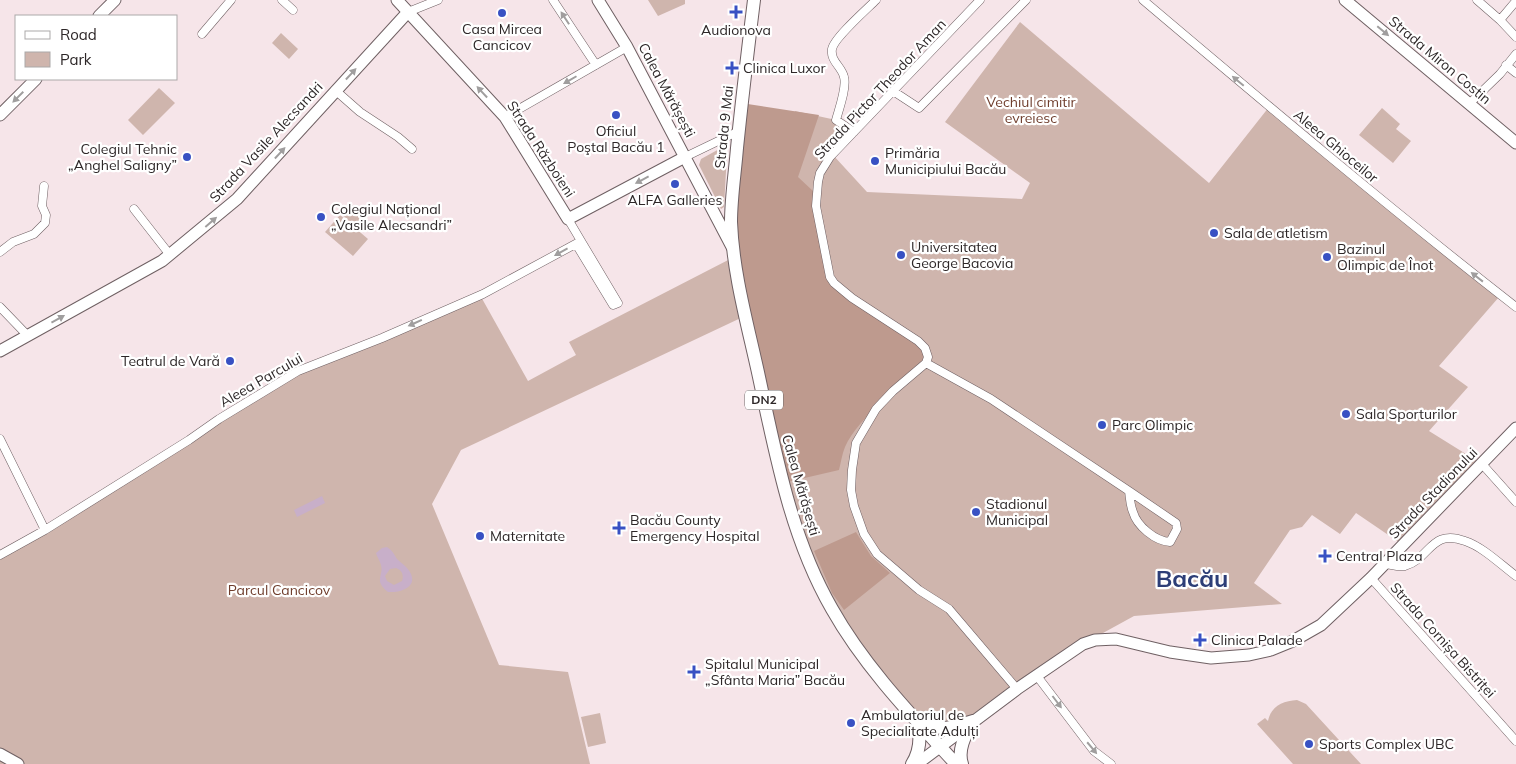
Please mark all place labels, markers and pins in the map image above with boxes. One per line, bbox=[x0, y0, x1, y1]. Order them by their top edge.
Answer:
marker: Audionova bbox=[729, 5, 743, 19]
marker: Casa Mircea Cancicov bbox=[496, 7, 508, 19]
place label: Casa Mircea Cancicov bbox=[462, 20, 542, 54]
place label: Audionova bbox=[701, 21, 771, 39]
place label: Clinica Luxor bbox=[743, 59, 827, 77]
marker: Clinica Luxor bbox=[725, 61, 739, 75]
marker: Oficiul Poştal Bacău 1 bbox=[610, 109, 622, 121]
place label: Oficiul Poştal Bacău 1 bbox=[567, 122, 665, 156]
place label: Colegiul Tehnic „Anghel Saligny” bbox=[68, 140, 177, 174]
place label: Primăria Municipiului Bacău bbox=[885, 144, 1006, 178]
marker: Colegiul Tehnic „Anghel Saligny” bbox=[181, 151, 193, 163]
marker: Primăria Municipiului Bacău bbox=[869, 155, 881, 167]
marker: ALFA Galleries bbox=[669, 178, 681, 190]
place label: ALFA Galleries bbox=[628, 191, 722, 209]
place label: Colegiul Național „Vasile Alecsandri” bbox=[331, 200, 452, 234]
marker: Colegiul Național „Vasile Alecsandri” bbox=[315, 211, 327, 223]
place label: Sala de atletism bbox=[1224, 224, 1328, 242]
marker: Sala de atletism bbox=[1208, 227, 1220, 239]
place label: Universitatea George Bacovia bbox=[911, 238, 1013, 272]
place label: Bazinul Olimpic de Înot bbox=[1337, 240, 1434, 274]
marker: Universitatea George Bacovia bbox=[895, 249, 907, 261]
marker: Bazinul Olimpic de Înot bbox=[1321, 251, 1333, 263]
place label: Teatrul de Vară bbox=[121, 352, 220, 370]
marker: Teatrul de Vară bbox=[224, 355, 236, 367]
place label: Sala Sporturilor bbox=[1356, 405, 1458, 423]
marker: Sala Sporturilor bbox=[1340, 408, 1352, 420]
place label: Parc Olimpic bbox=[1112, 416, 1193, 434]
marker: Parc Olimpic bbox=[1096, 419, 1108, 431]
place label: Stadionul Municipal bbox=[986, 495, 1048, 529]
marker: Stadionul Municipal bbox=[970, 506, 982, 518]
place label: Bacău County Emergency Hospital bbox=[630, 511, 760, 545]
marker: Bacău County Emergency Hospital bbox=[612, 521, 626, 535]
place label: Maternitate bbox=[490, 527, 565, 545]
marker: Maternitate bbox=[474, 530, 486, 542]
place label: Central Plaza bbox=[1336, 547, 1423, 565]
marker: Central Plaza bbox=[1318, 549, 1332, 563]
place label: Clinica Palade bbox=[1211, 631, 1303, 649]
marker: Clinica Palade bbox=[1193, 633, 1207, 647]
place label: Spitalul Municipal „Sfânta Maria” Bacău bbox=[705, 655, 845, 689]
marker: Spitalul Municipal „Sfânta Maria” Bacău bbox=[687, 665, 701, 679]
place label: Ambulatoriul de Specialitate Adulți bbox=[861, 706, 979, 740]
marker: Ambulatoriul de Specialitate Adulți bbox=[845, 717, 857, 729]
place label: Sports Complex UBC bbox=[1319, 735, 1454, 753]
marker: Sports Complex UBC bbox=[1303, 738, 1315, 750]

